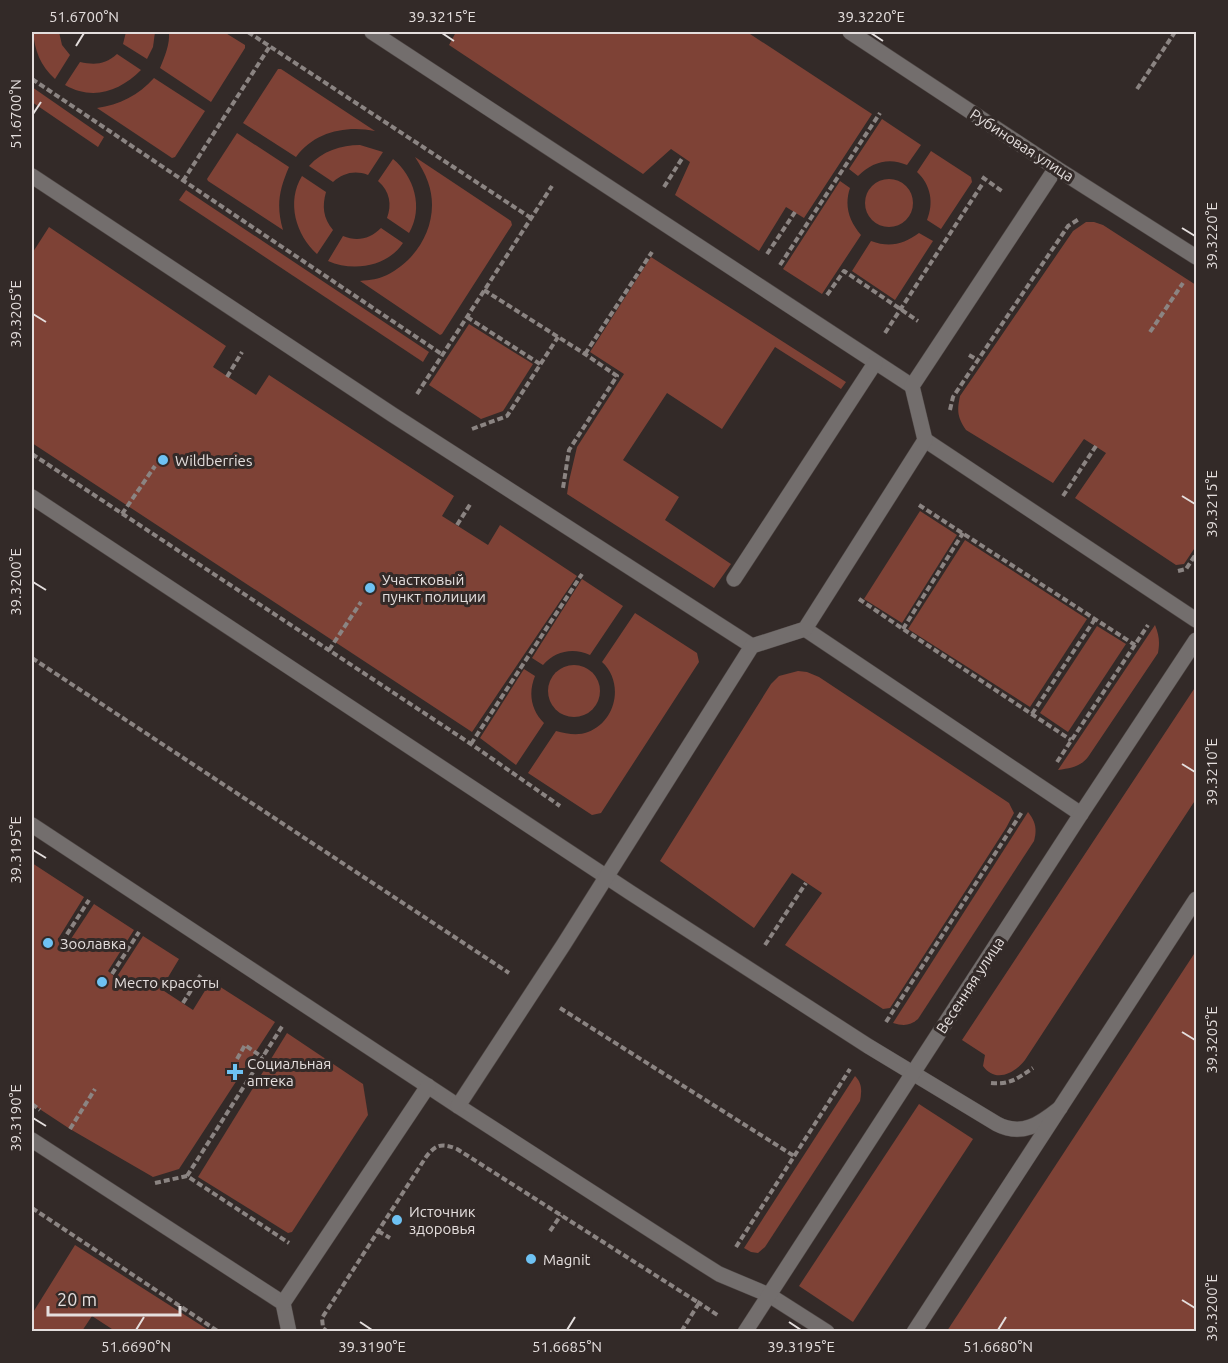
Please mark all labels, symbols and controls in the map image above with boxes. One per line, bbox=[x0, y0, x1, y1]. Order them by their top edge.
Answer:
text: 51.6700°N bbox=[49, 8, 119, 25]
text: 39.3215°E bbox=[408, 8, 476, 25]
text: 39.3220°E bbox=[837, 8, 905, 25]
text: 51.6700°N bbox=[7, 79, 24, 149]
street label: Рубиновая улица bbox=[967, 105, 1077, 185]
text: 39.3220°E bbox=[1203, 202, 1220, 270]
text: 39.3205°E bbox=[7, 280, 24, 348]
place label: Wildberries bbox=[175, 452, 252, 469]
marker: Wildberries bbox=[156, 453, 170, 467]
text: 39.3215°E bbox=[1203, 470, 1220, 538]
text: 39.3200°E bbox=[7, 548, 24, 616]
place label: Участковый пункт полиции bbox=[382, 571, 486, 605]
marker: Участковый пункт полиции bbox=[363, 581, 377, 595]
text: 39.3210°E bbox=[1203, 738, 1220, 806]
text: 39.3195°E bbox=[7, 816, 24, 884]
street label: Весенняя улица bbox=[933, 934, 1007, 1036]
place label: Зоолавка bbox=[60, 935, 126, 952]
marker: Зоолавка bbox=[41, 936, 55, 950]
place label: Место красоты bbox=[114, 974, 219, 991]
marker: Место красоты bbox=[95, 975, 109, 989]
text: 39.3205°E bbox=[1203, 1006, 1220, 1074]
place label: Социальная аптека bbox=[247, 1055, 331, 1089]
marker: Социальная аптека bbox=[228, 1065, 242, 1079]
text: 39.3190°E bbox=[7, 1084, 24, 1152]
place label: Источник здоровья bbox=[409, 1203, 476, 1237]
marker: Источник здоровья bbox=[390, 1213, 404, 1227]
place label: Magnit bbox=[543, 1251, 591, 1268]
marker: Magnit bbox=[524, 1252, 538, 1266]
text: 39.3200°E bbox=[1203, 1274, 1220, 1342]
scale bar bbox=[48, 1279, 180, 1317]
text: 20 m bbox=[57, 1289, 97, 1309]
text: 51.6690°N bbox=[101, 1338, 171, 1355]
text: 39.3190°E bbox=[338, 1338, 406, 1355]
text: 51.6685°N bbox=[532, 1338, 602, 1355]
text: 39.3195°E bbox=[767, 1338, 835, 1355]
text: 51.6680°N bbox=[963, 1338, 1033, 1355]

